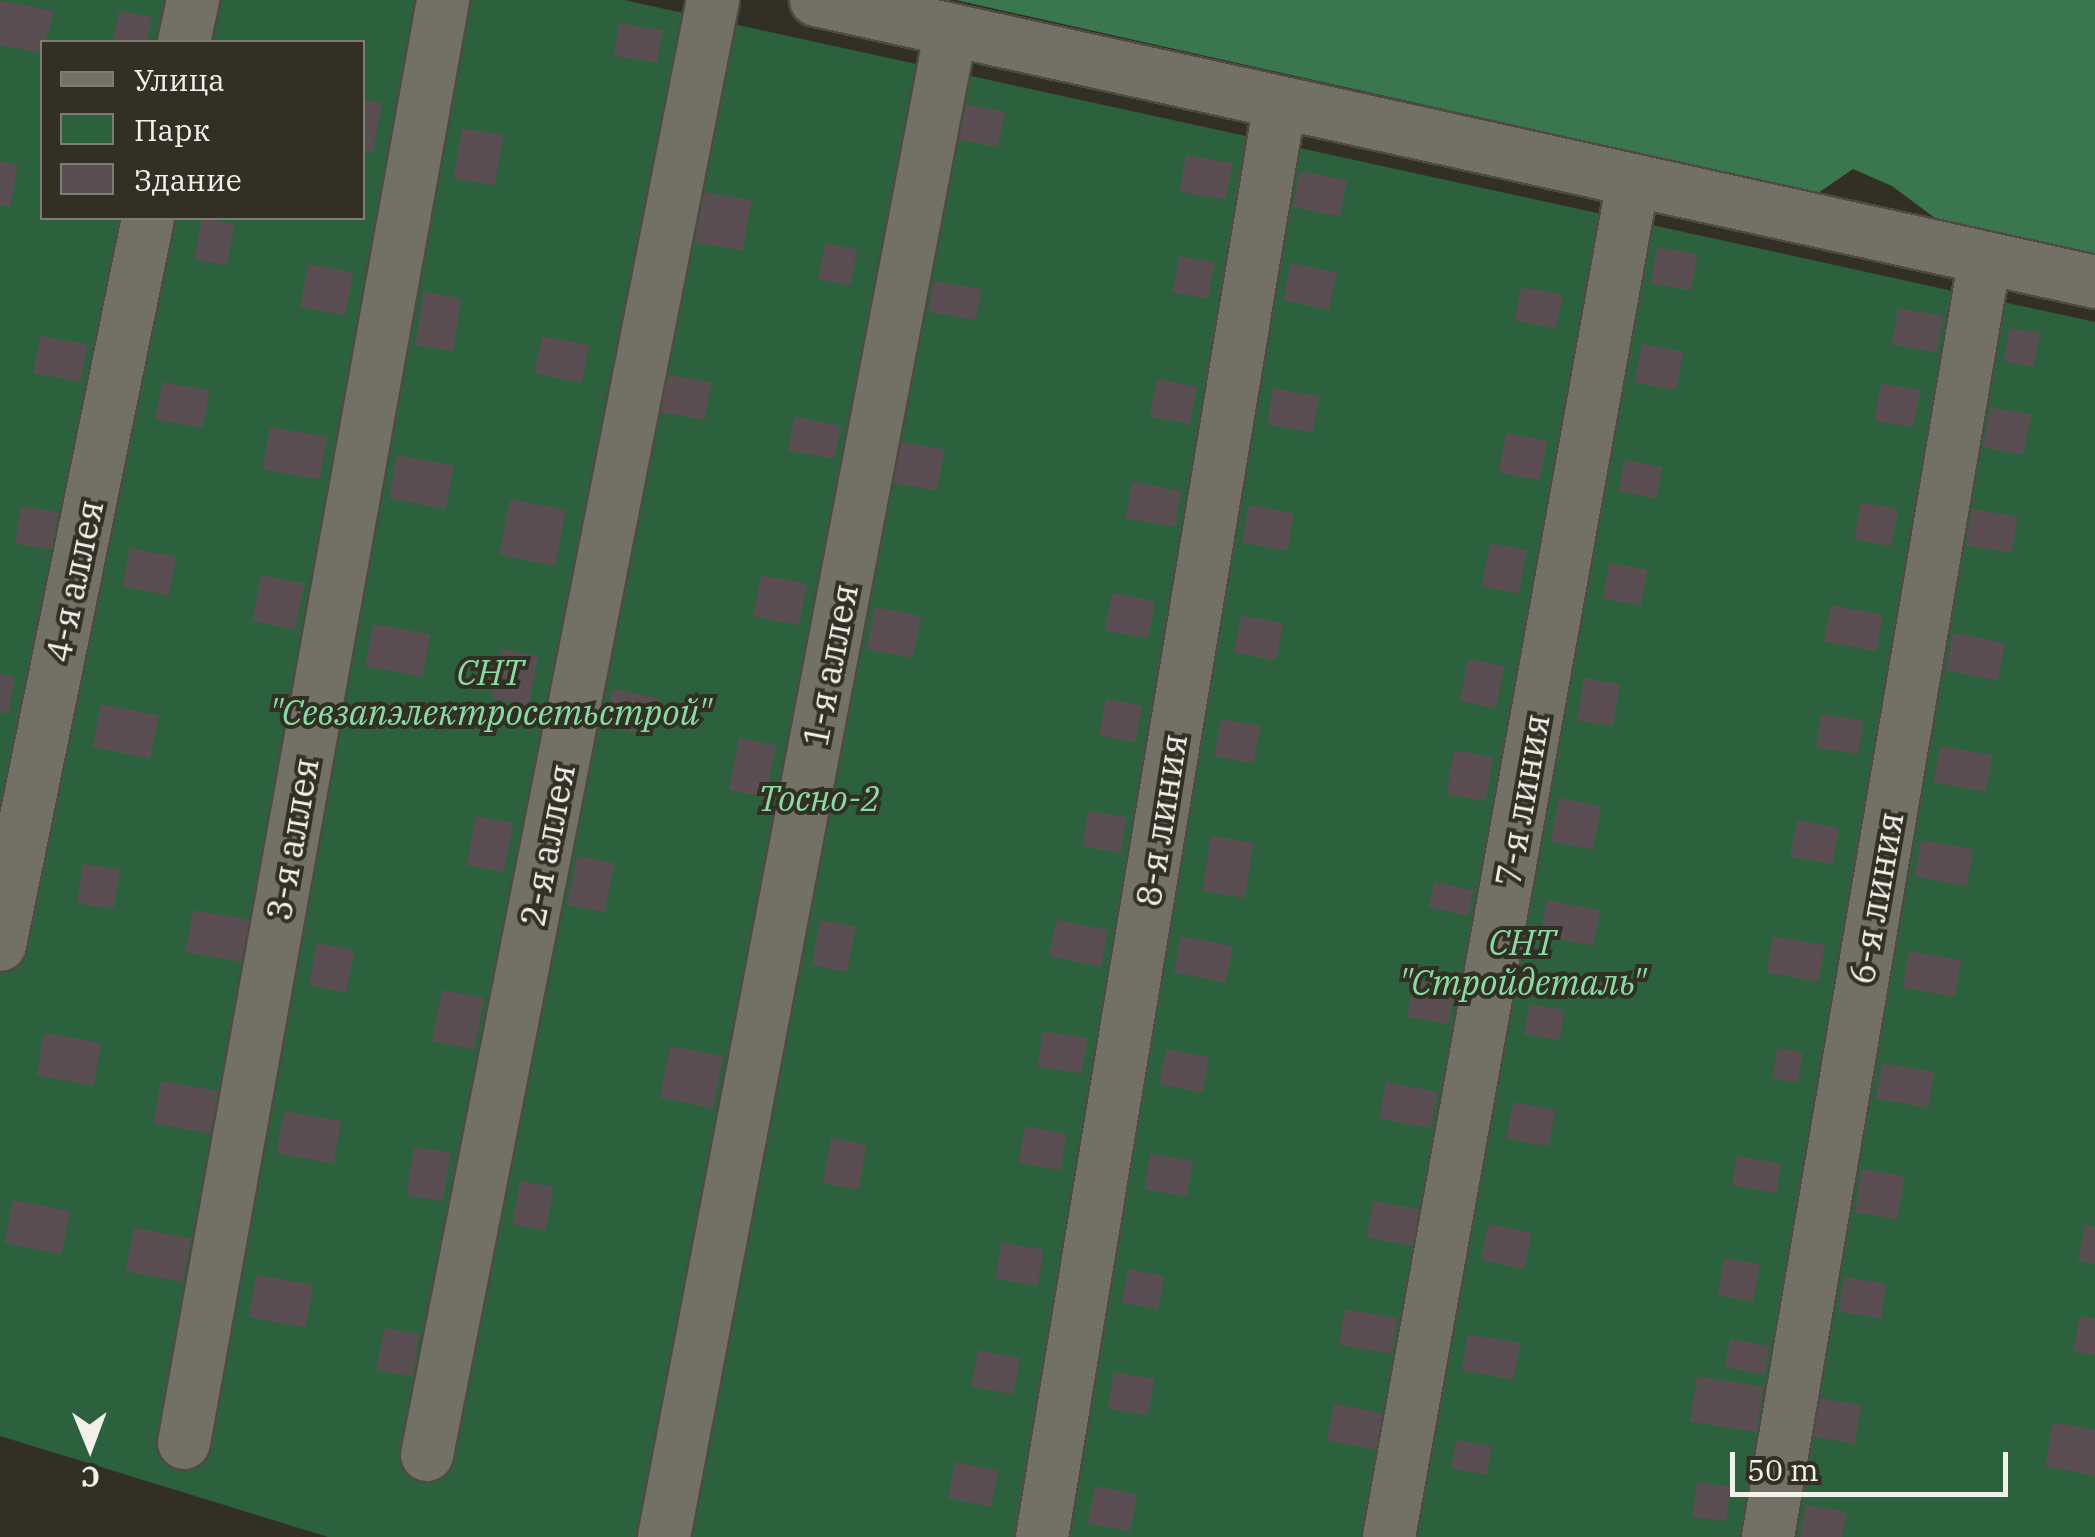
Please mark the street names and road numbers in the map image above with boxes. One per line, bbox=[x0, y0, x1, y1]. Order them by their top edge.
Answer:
street label: 4-я аллея bbox=[36, 496, 112, 666]
street label: 1-я аллея bbox=[794, 580, 866, 750]
street label: 7-я линия bbox=[1486, 711, 1558, 889]
street label: 8-я линия bbox=[1127, 731, 1195, 909]
street label: 3-я аллея bbox=[257, 754, 327, 924]
street label: 2-я аллея bbox=[511, 760, 583, 930]
street label: 6-я линия bbox=[1840, 809, 1912, 987]

